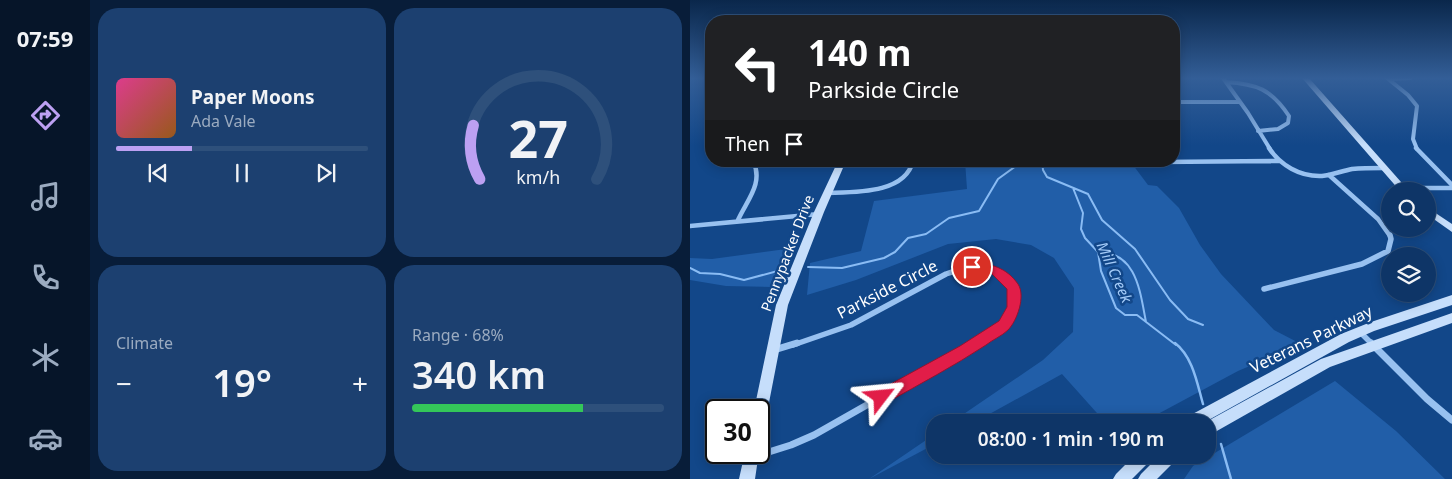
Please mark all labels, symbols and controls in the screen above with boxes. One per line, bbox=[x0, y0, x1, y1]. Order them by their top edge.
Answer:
text: 07:59 bbox=[17, 23, 73, 53]
text: 140 m bbox=[808, 29, 911, 76]
icon: left bbox=[725, 35, 790, 100]
text: Parkside Circle bbox=[808, 74, 959, 104]
text: Paper Moons bbox=[191, 84, 315, 110]
icon: directions bbox=[28, 98, 63, 133]
text: 27 bbox=[508, 102, 568, 173]
text: Ada Vale bbox=[191, 110, 256, 132]
icon: arrive bbox=[780, 130, 808, 158]
text: Then bbox=[725, 131, 770, 157]
icon: previous bbox=[144, 159, 172, 187]
icon: pause bbox=[228, 159, 256, 187]
icon: next bbox=[312, 159, 340, 187]
text: km/h bbox=[516, 165, 560, 189]
icon: music bbox=[28, 179, 63, 214]
map controls bbox=[1381, 182, 1436, 302]
button: search bbox=[1381, 182, 1436, 237]
street label: Pennypacker Drive bbox=[756, 192, 818, 314]
water label: Mill Creek bbox=[1093, 238, 1138, 306]
pin bbox=[951, 246, 993, 288]
button: layers bbox=[1381, 247, 1436, 302]
icon: arrive bbox=[958, 253, 986, 281]
street label: Parkside Circle bbox=[833, 254, 941, 324]
icon: phone bbox=[28, 260, 63, 295]
street label: Veterans Parkway bbox=[1246, 299, 1377, 378]
text: Range · 68% bbox=[412, 324, 504, 346]
text: Climate bbox=[116, 332, 173, 354]
icon: climate bbox=[28, 340, 63, 375]
text: 340 km bbox=[412, 348, 546, 400]
text: 19° bbox=[212, 356, 272, 408]
text: − bbox=[116, 364, 132, 402]
text: + bbox=[352, 364, 368, 402]
position arrow bbox=[854, 370, 906, 422]
speed limit sign: 30 bbox=[705, 399, 770, 464]
icon: car bbox=[28, 421, 63, 456]
text: 08:00 · 1 min · 190 m bbox=[978, 426, 1164, 452]

